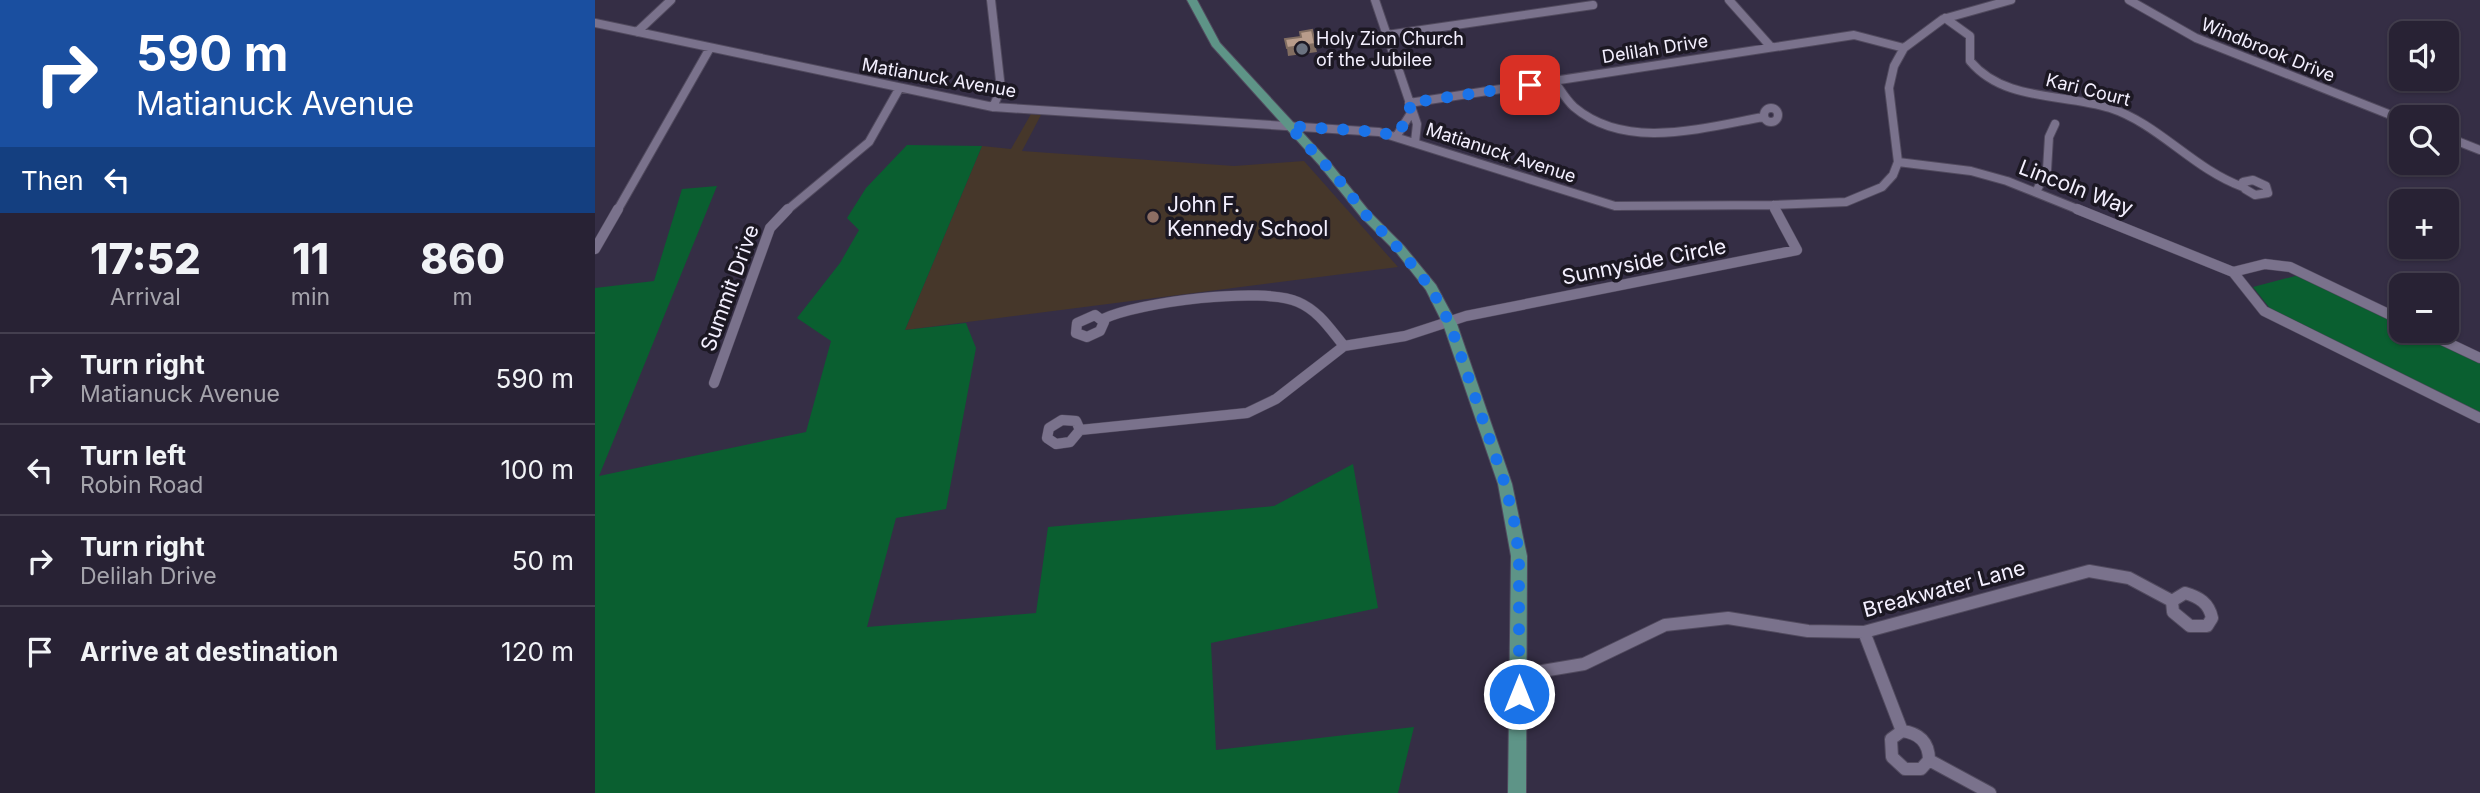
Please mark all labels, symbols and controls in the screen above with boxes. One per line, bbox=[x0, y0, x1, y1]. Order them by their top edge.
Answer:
street label: Windbrook Drive bbox=[2198, 13, 2338, 86]
map controls bbox=[2389, 21, 2459, 343]
button: sound bbox=[2389, 21, 2459, 91]
text: 590 m bbox=[136, 24, 289, 83]
icon: right bbox=[21, 28, 112, 119]
place label: Holy Zion Church of the Jubilee bbox=[1316, 28, 1464, 70]
street label: Delilah Drive bbox=[1600, 30, 1709, 67]
marker: Holy Zion Church of the Jubilee bbox=[1294, 41, 1310, 57]
street label: Matianuck Avenue bbox=[860, 54, 1018, 101]
pin bbox=[1500, 55, 1560, 115]
icon: arrive bbox=[1511, 66, 1549, 104]
street label: Kari Court bbox=[2044, 69, 2133, 110]
text: Matianuck Avenue bbox=[136, 84, 414, 123]
button: search bbox=[2389, 105, 2459, 175]
street label: Matianuck Avenue bbox=[1424, 118, 1579, 187]
street label: Lincoln Way bbox=[2016, 154, 2137, 221]
icon: left bbox=[98, 161, 136, 199]
text: Then bbox=[21, 165, 84, 196]
button: + bbox=[2389, 189, 2459, 259]
place label: John F. Kennedy School bbox=[1167, 192, 1328, 241]
marker: John F. Kennedy School bbox=[1145, 209, 1161, 225]
street label: Summit Drive bbox=[695, 221, 764, 354]
text: 17:52 bbox=[90, 233, 201, 284]
text: 11 bbox=[292, 233, 329, 284]
text: 860 bbox=[420, 233, 505, 284]
street label: Sunnyside Circle bbox=[1560, 233, 1728, 290]
button: − bbox=[2389, 273, 2459, 343]
text: Arrival bbox=[110, 283, 181, 311]
text: min bbox=[291, 283, 330, 311]
text: m bbox=[453, 283, 473, 311]
text: Turn right bbox=[80, 349, 205, 380]
icon: right bbox=[21, 360, 59, 398]
text: 590 m bbox=[496, 363, 574, 394]
text: Matianuck Avenue bbox=[80, 380, 280, 408]
text: Turn left bbox=[80, 440, 186, 471]
icon: left bbox=[21, 451, 59, 489]
text: 100 m bbox=[501, 454, 574, 485]
text: Robin Road bbox=[80, 471, 203, 499]
text: Turn right bbox=[80, 531, 205, 562]
icon: right bbox=[21, 542, 59, 580]
text: 50 m bbox=[512, 545, 574, 576]
street label: Breakwater Lane bbox=[1860, 555, 2028, 622]
text: Delilah Drive bbox=[80, 562, 217, 590]
icon: arrive bbox=[21, 633, 59, 671]
text: Arrive at destination bbox=[80, 636, 339, 667]
text: 120 m bbox=[501, 636, 574, 667]
position arrow bbox=[1482, 657, 1556, 731]

